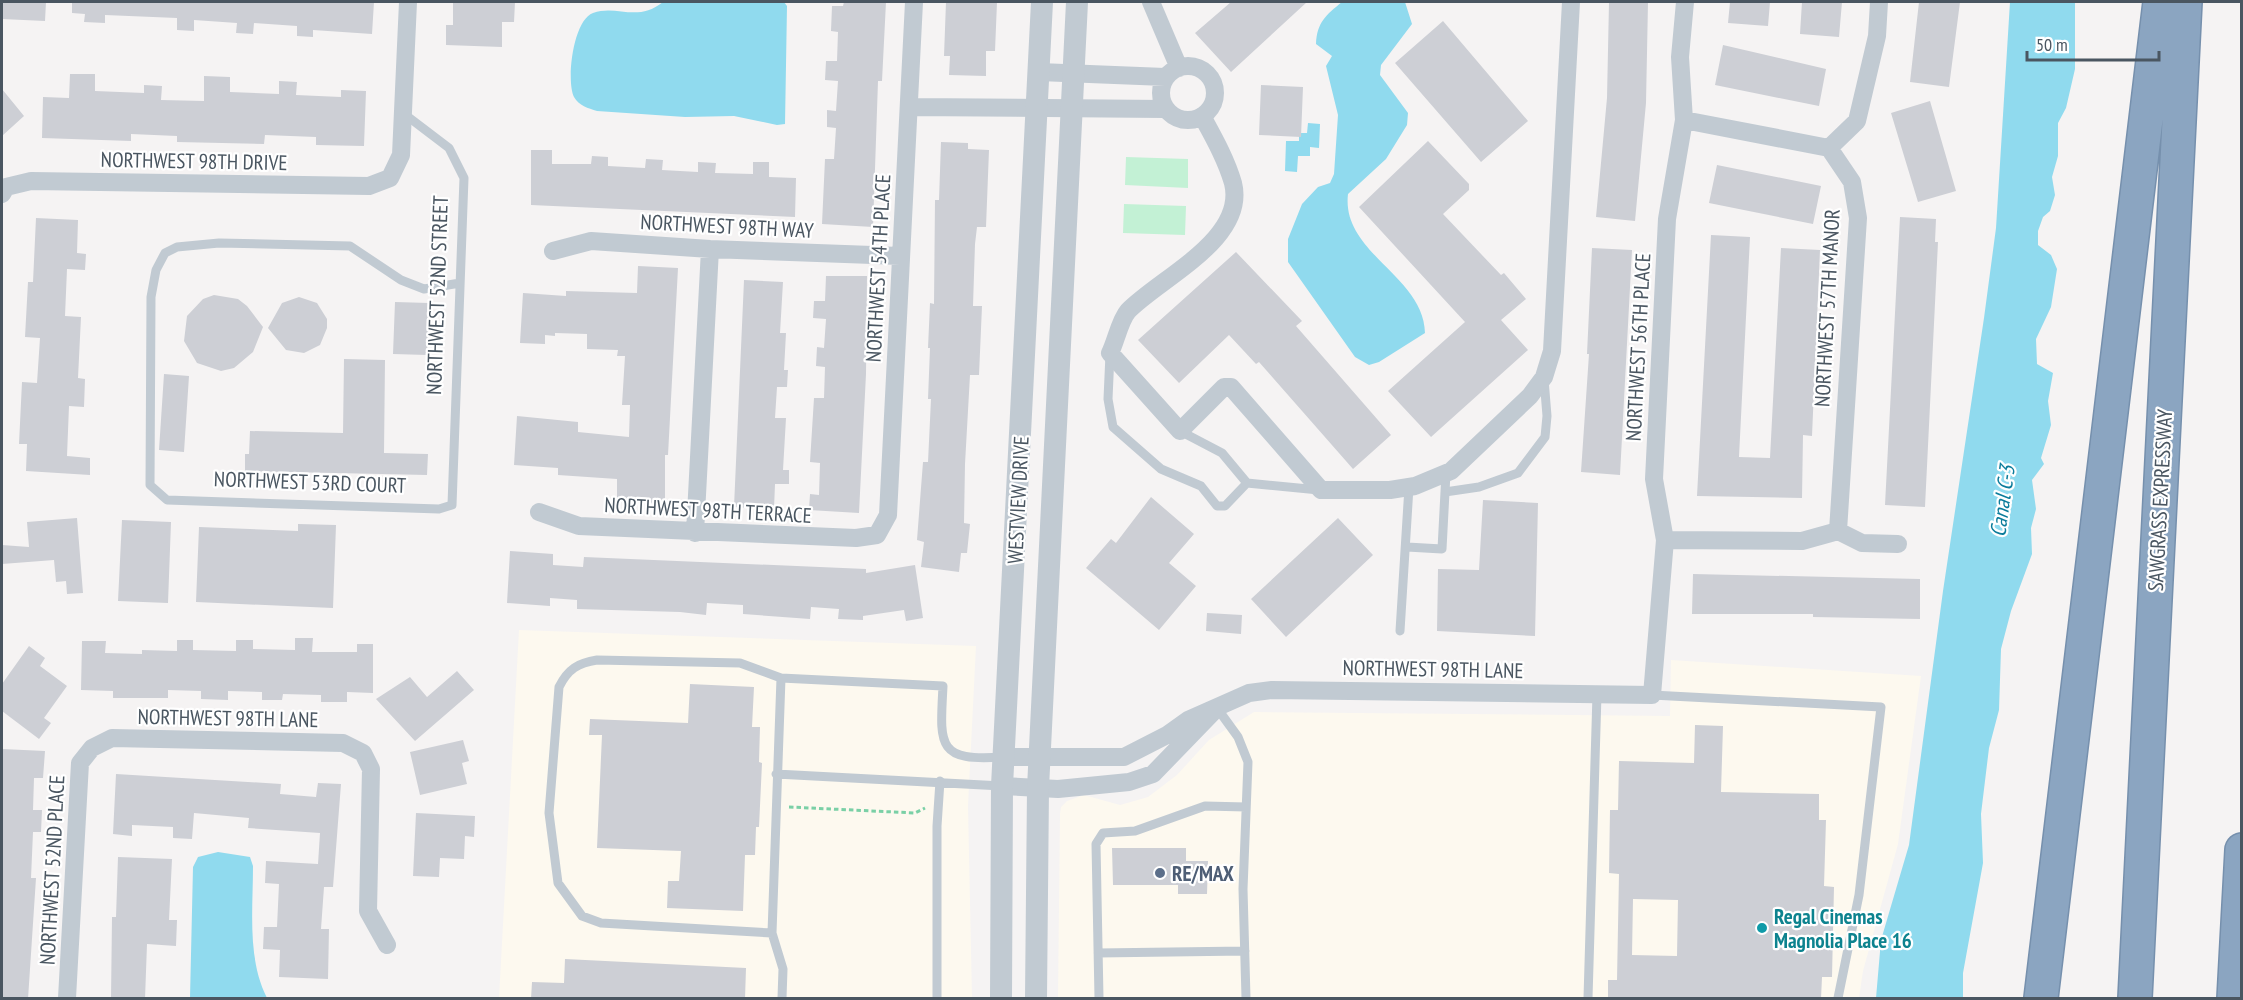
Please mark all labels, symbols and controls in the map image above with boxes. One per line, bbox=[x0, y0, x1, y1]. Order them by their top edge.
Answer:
scale bar bbox=[2027, 24, 2159, 62]
text: 50 m bbox=[2036, 33, 2068, 56]
street label: NORTHWEST 98TH DRIVE bbox=[100, 146, 288, 176]
street label: NORTHWEST 54TH PLACE bbox=[860, 173, 896, 363]
street label: NORTHWEST 52ND STREET bbox=[420, 194, 454, 395]
street label: NORTHWEST 98TH WAY bbox=[640, 208, 815, 244]
street label: NORTHWEST 57TH MANOR bbox=[1808, 208, 1846, 408]
street label: NORTHWEST 56TH PLACE bbox=[1620, 252, 1656, 442]
street label: SAWGRASS EXPRESSWAY bbox=[2142, 408, 2178, 592]
street label: WESTVIEW DRIVE bbox=[1001, 435, 1035, 565]
water label: Canal C-3 bbox=[1983, 461, 2021, 539]
street label: NORTHWEST 53RD COURT bbox=[213, 465, 407, 499]
street label: NORTHWEST 98TH TERRACE bbox=[604, 491, 812, 529]
street label: NORTHWEST 98TH LANE bbox=[1342, 654, 1524, 684]
street label: NORTHWEST 98TH LANE bbox=[137, 703, 319, 733]
street label: NORTHWEST 52ND PLACE bbox=[34, 774, 70, 966]
place label: RE/MAX bbox=[1172, 860, 1234, 887]
marker: RE/MAX bbox=[1153, 866, 1167, 880]
place label: Regal Cinemas Magnolia Place 16 bbox=[1774, 903, 1912, 954]
marker: Regal Cinemas Magnolia Place 16 bbox=[1755, 921, 1769, 935]

